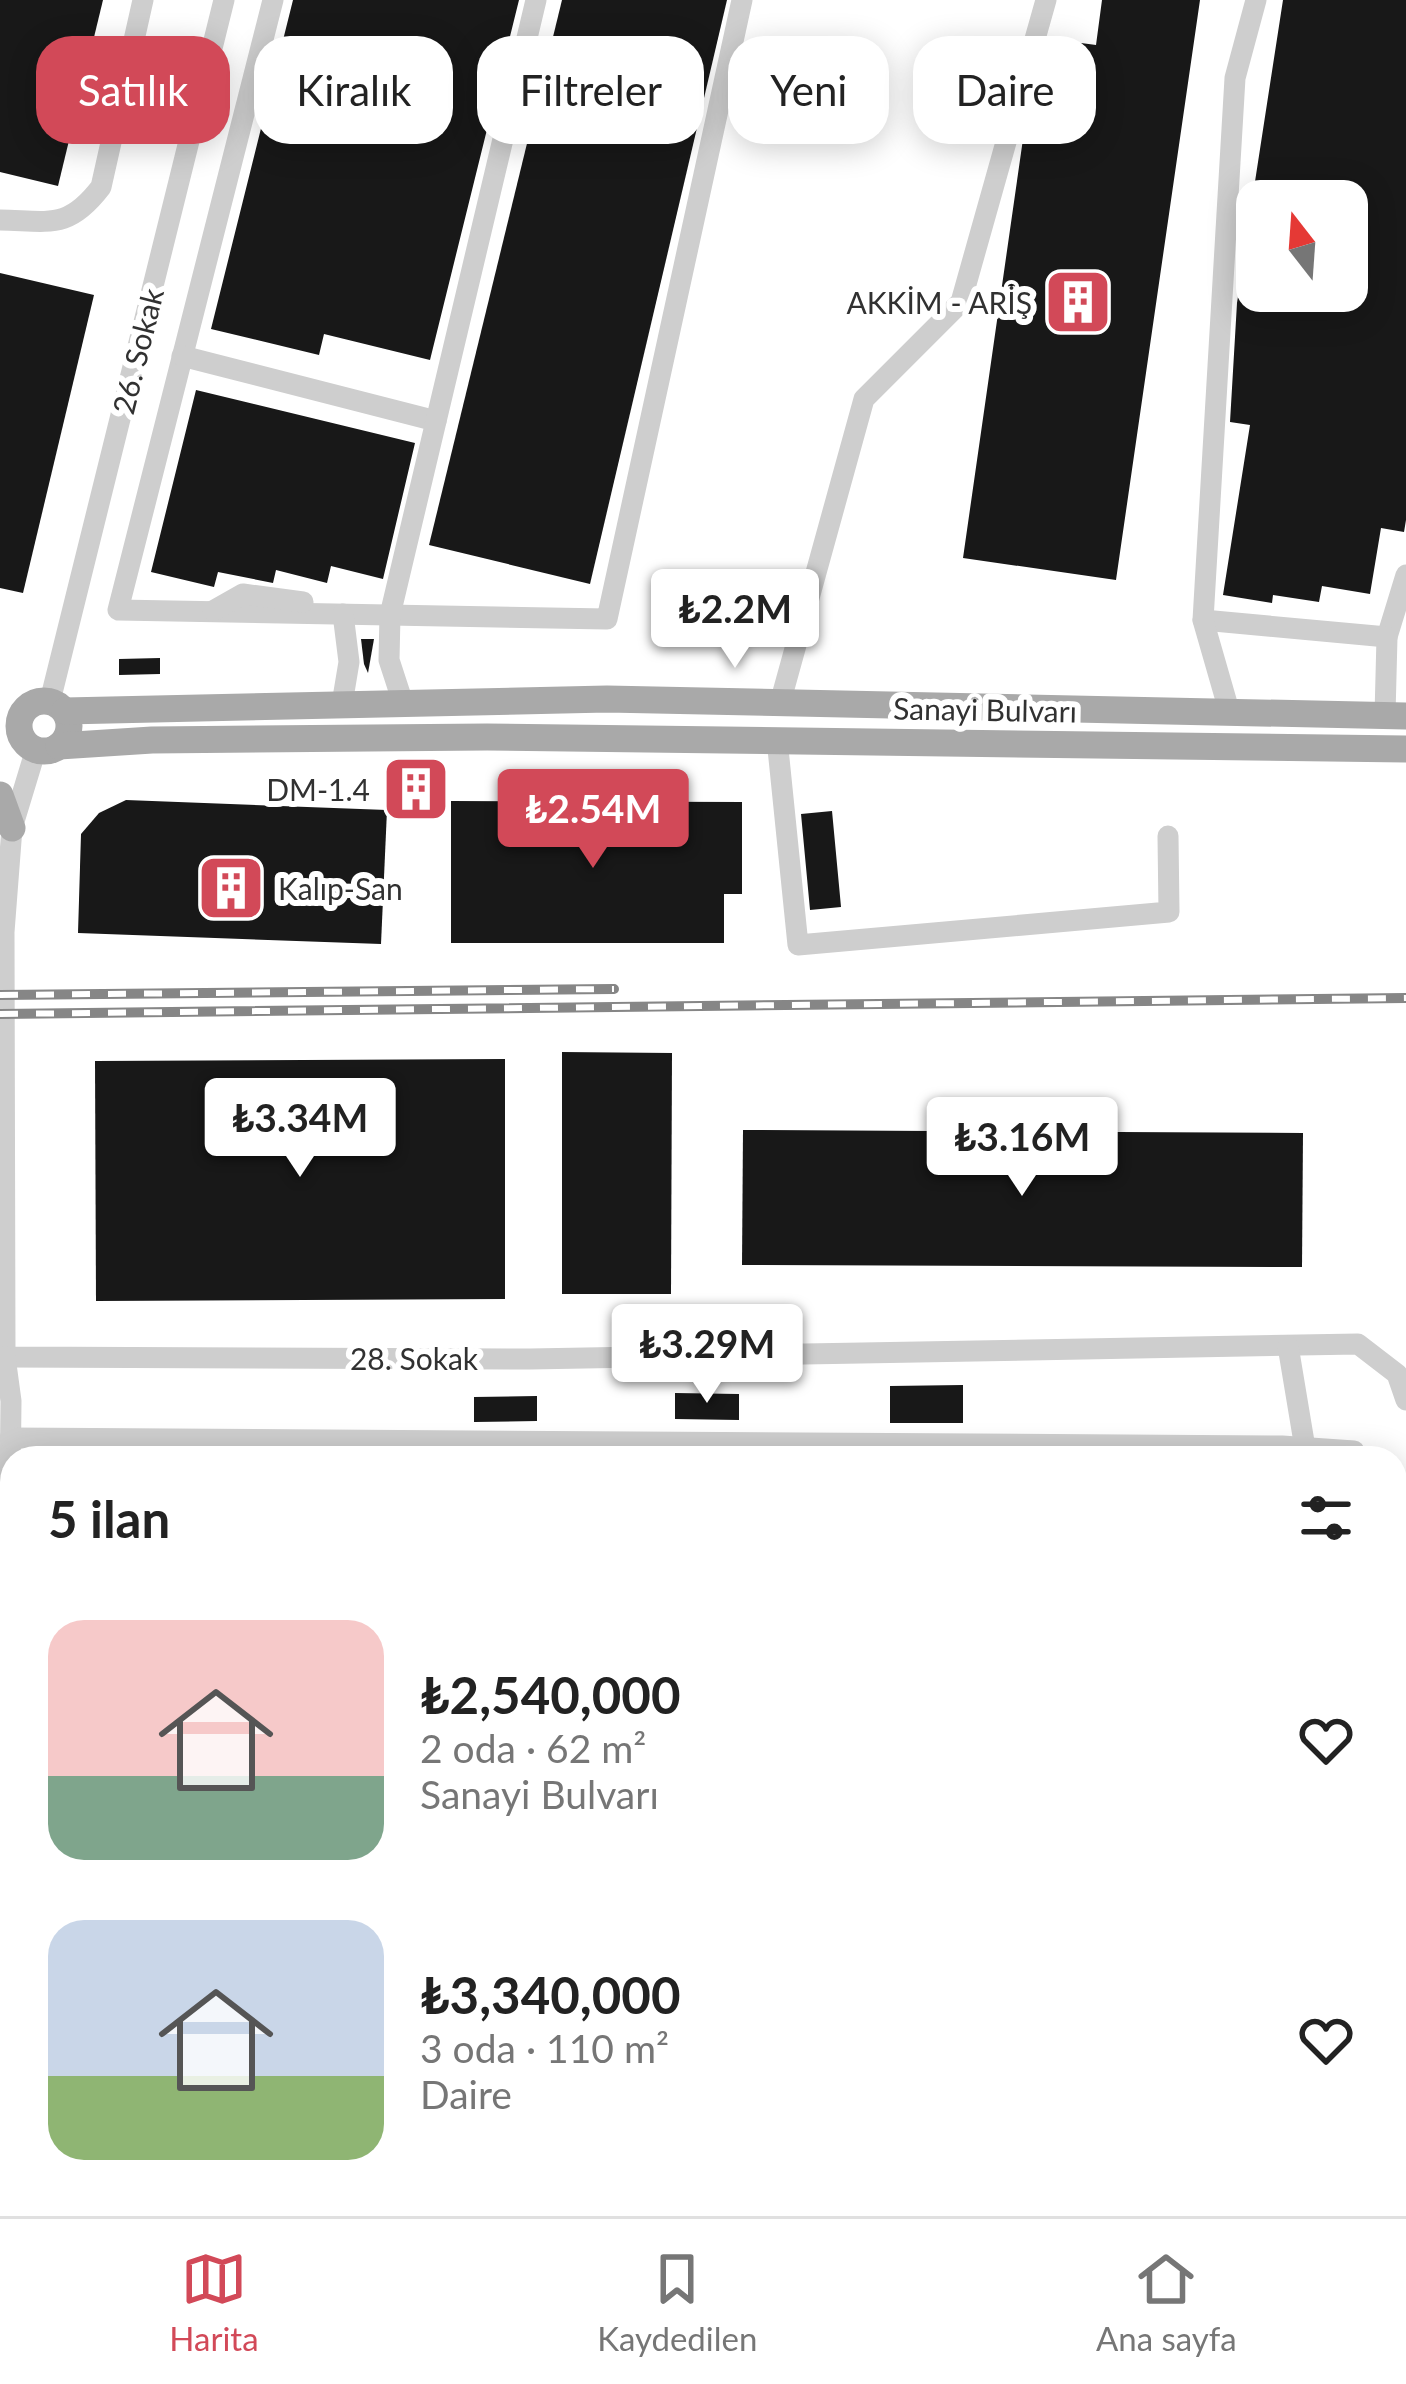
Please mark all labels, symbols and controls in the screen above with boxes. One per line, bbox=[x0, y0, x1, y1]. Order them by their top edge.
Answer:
chip: Satılık bbox=[36, 36, 230, 144]
chip: Kiralık bbox=[254, 36, 453, 144]
chip: Filtreler bbox=[477, 36, 704, 144]
chip: Yeni bbox=[728, 36, 889, 144]
chip: Daire bbox=[913, 36, 1096, 144]
north arrow bbox=[1236, 180, 1368, 312]
map controls bbox=[1236, 180, 1368, 312]
building icon: AKKİM - ARİŞ bbox=[1043, 267, 1113, 337]
street label: 26. Sokak bbox=[104, 284, 170, 418]
place label: AKKİM - ARİŞ bbox=[846, 284, 1032, 320]
pin: ₺2.2M bbox=[651, 569, 819, 671]
text: ₺2.2M bbox=[678, 585, 792, 631]
street label: Sanayi Bulvarı bbox=[893, 689, 1077, 729]
building icon: DM-1.4 bbox=[381, 754, 451, 824]
pin: ₺2.54M bbox=[495, 769, 691, 871]
place label: DM-1.4 bbox=[266, 771, 370, 807]
text: ₺2.54M bbox=[525, 785, 661, 831]
building icon: Kalıp-San bbox=[196, 853, 266, 923]
place label: Kalıp-San bbox=[278, 870, 403, 906]
pin: ₺3.34M bbox=[202, 1078, 398, 1180]
text: ₺3.34M bbox=[232, 1094, 368, 1140]
pin: ₺3.16M bbox=[924, 1097, 1120, 1199]
text: ₺3.16M bbox=[954, 1113, 1090, 1159]
pin: ₺3.29M bbox=[609, 1304, 805, 1406]
text: ₺3.29M bbox=[639, 1320, 775, 1366]
street label: 28. Sokak bbox=[350, 1340, 479, 1376]
icon: filters bbox=[1293, 1485, 1359, 1551]
text: 5 ilan bbox=[48, 1488, 170, 1549]
text: ₺2,540,000 bbox=[420, 1664, 681, 1725]
icon: home bbox=[144, 1668, 288, 1812]
icon: heart bbox=[1293, 1707, 1359, 1773]
text: 2 oda · 62 m² bbox=[420, 1725, 646, 1771]
text: Sanayi Bulvarı bbox=[420, 1771, 659, 1817]
text: ₺3,340,000 bbox=[420, 1964, 681, 2025]
icon: home bbox=[144, 1968, 288, 2112]
icon: heart bbox=[1293, 2007, 1359, 2073]
text: 3 oda · 110 m² bbox=[420, 2025, 669, 2071]
text: Daire bbox=[420, 2071, 512, 2117]
tab: Harita bbox=[169, 2246, 259, 2358]
tab: Kaydedilen bbox=[597, 2246, 757, 2358]
tab: Ana sayfa bbox=[1096, 2246, 1237, 2358]

